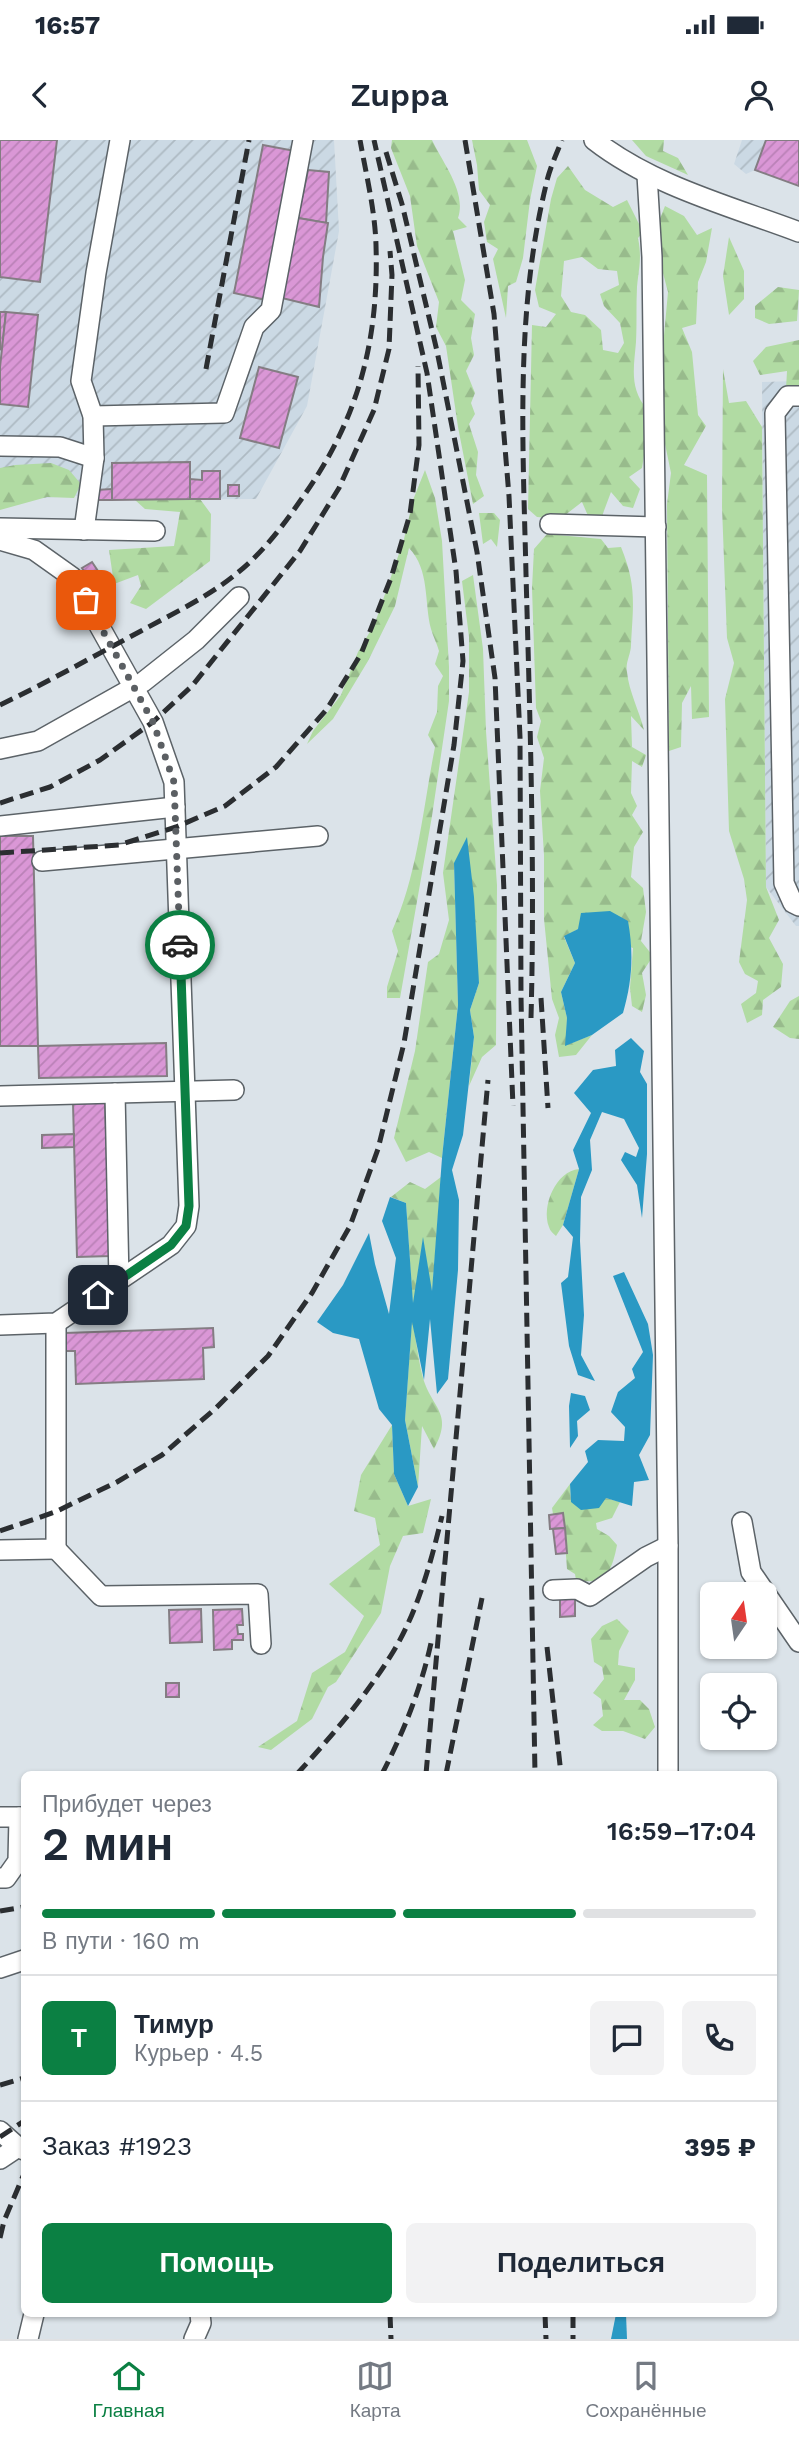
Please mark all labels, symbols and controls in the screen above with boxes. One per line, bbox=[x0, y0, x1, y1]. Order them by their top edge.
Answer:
text: 16:57 bbox=[35, 10, 100, 40]
icon: back bbox=[21, 76, 59, 114]
text: Zuppa bbox=[350, 76, 449, 114]
icon: person bbox=[740, 76, 778, 114]
pin bbox=[56, 570, 116, 630]
icon: bag bbox=[67, 581, 105, 619]
courier bbox=[145, 910, 215, 980]
icon: car bbox=[161, 926, 199, 964]
pin bbox=[68, 1265, 128, 1325]
icon: home bbox=[79, 1276, 117, 1314]
north arrow bbox=[700, 1582, 777, 1659]
map controls bbox=[700, 1582, 777, 1750]
button: locate bbox=[700, 1673, 777, 1750]
text: Прибудет через bbox=[42, 1791, 212, 1818]
text: 16:59–17:04 bbox=[607, 1816, 756, 1846]
text: 2 мин bbox=[42, 1817, 173, 1871]
text: В пути · 160 m bbox=[42, 1928, 200, 1955]
button: chat bbox=[590, 2001, 664, 2075]
button: phone bbox=[682, 2001, 756, 2075]
text: Тимур bbox=[134, 2009, 214, 2039]
text: Т bbox=[71, 2023, 87, 2053]
text: Курьер · 4.5 bbox=[134, 2040, 263, 2067]
text: Заказ #1923 bbox=[42, 2131, 192, 2161]
text: 395 ₽ bbox=[684, 2132, 756, 2162]
button: Помощь bbox=[42, 2223, 392, 2303]
button: Поделиться bbox=[406, 2223, 756, 2303]
tab: Главная bbox=[92, 2357, 165, 2422]
tab: Карта bbox=[350, 2357, 401, 2422]
tab: Сохранённые bbox=[586, 2357, 707, 2422]

